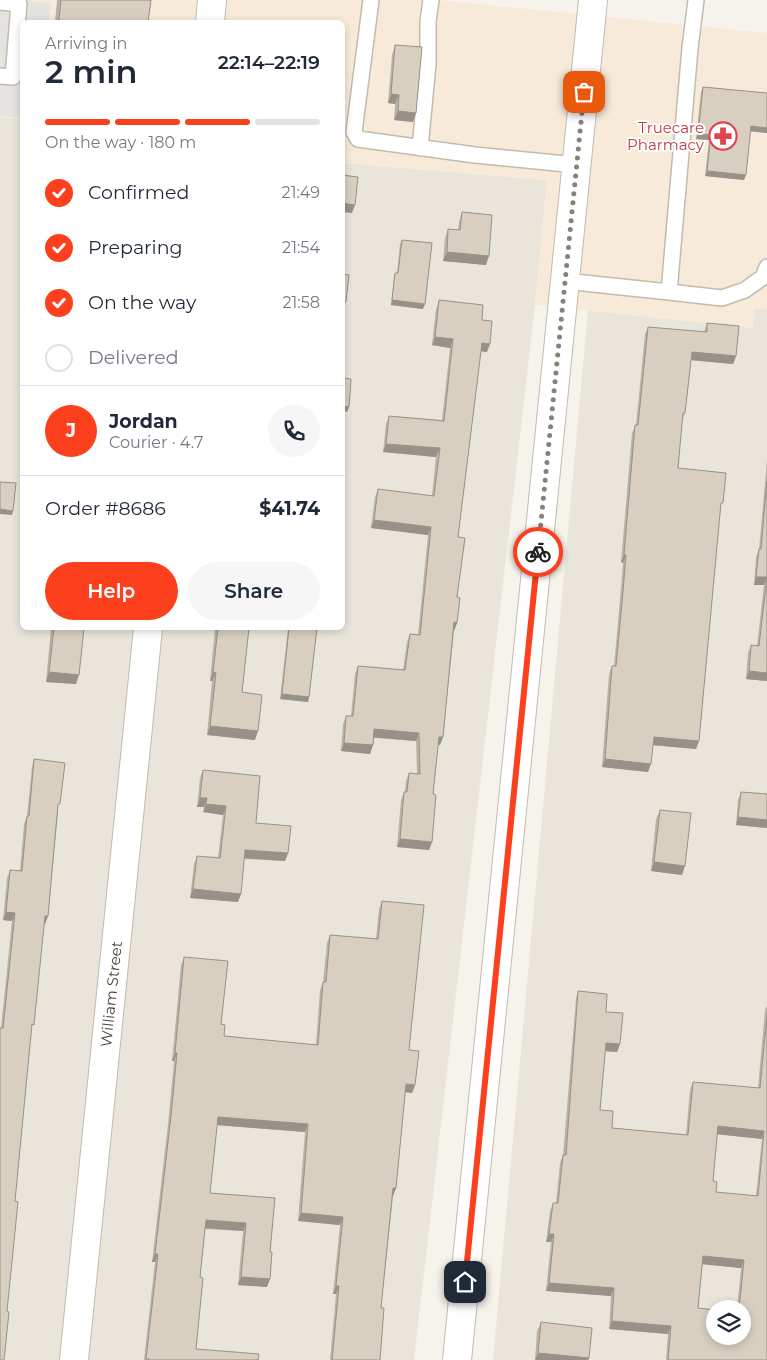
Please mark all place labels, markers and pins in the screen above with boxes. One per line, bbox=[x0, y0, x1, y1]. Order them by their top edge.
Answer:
pin bbox=[563, 71, 605, 113]
place label: Truecare Pharmacy bbox=[627, 118, 705, 154]
pharmacy icon: Truecare Pharmacy bbox=[708, 121, 738, 151]
pin bbox=[444, 1261, 486, 1303]

